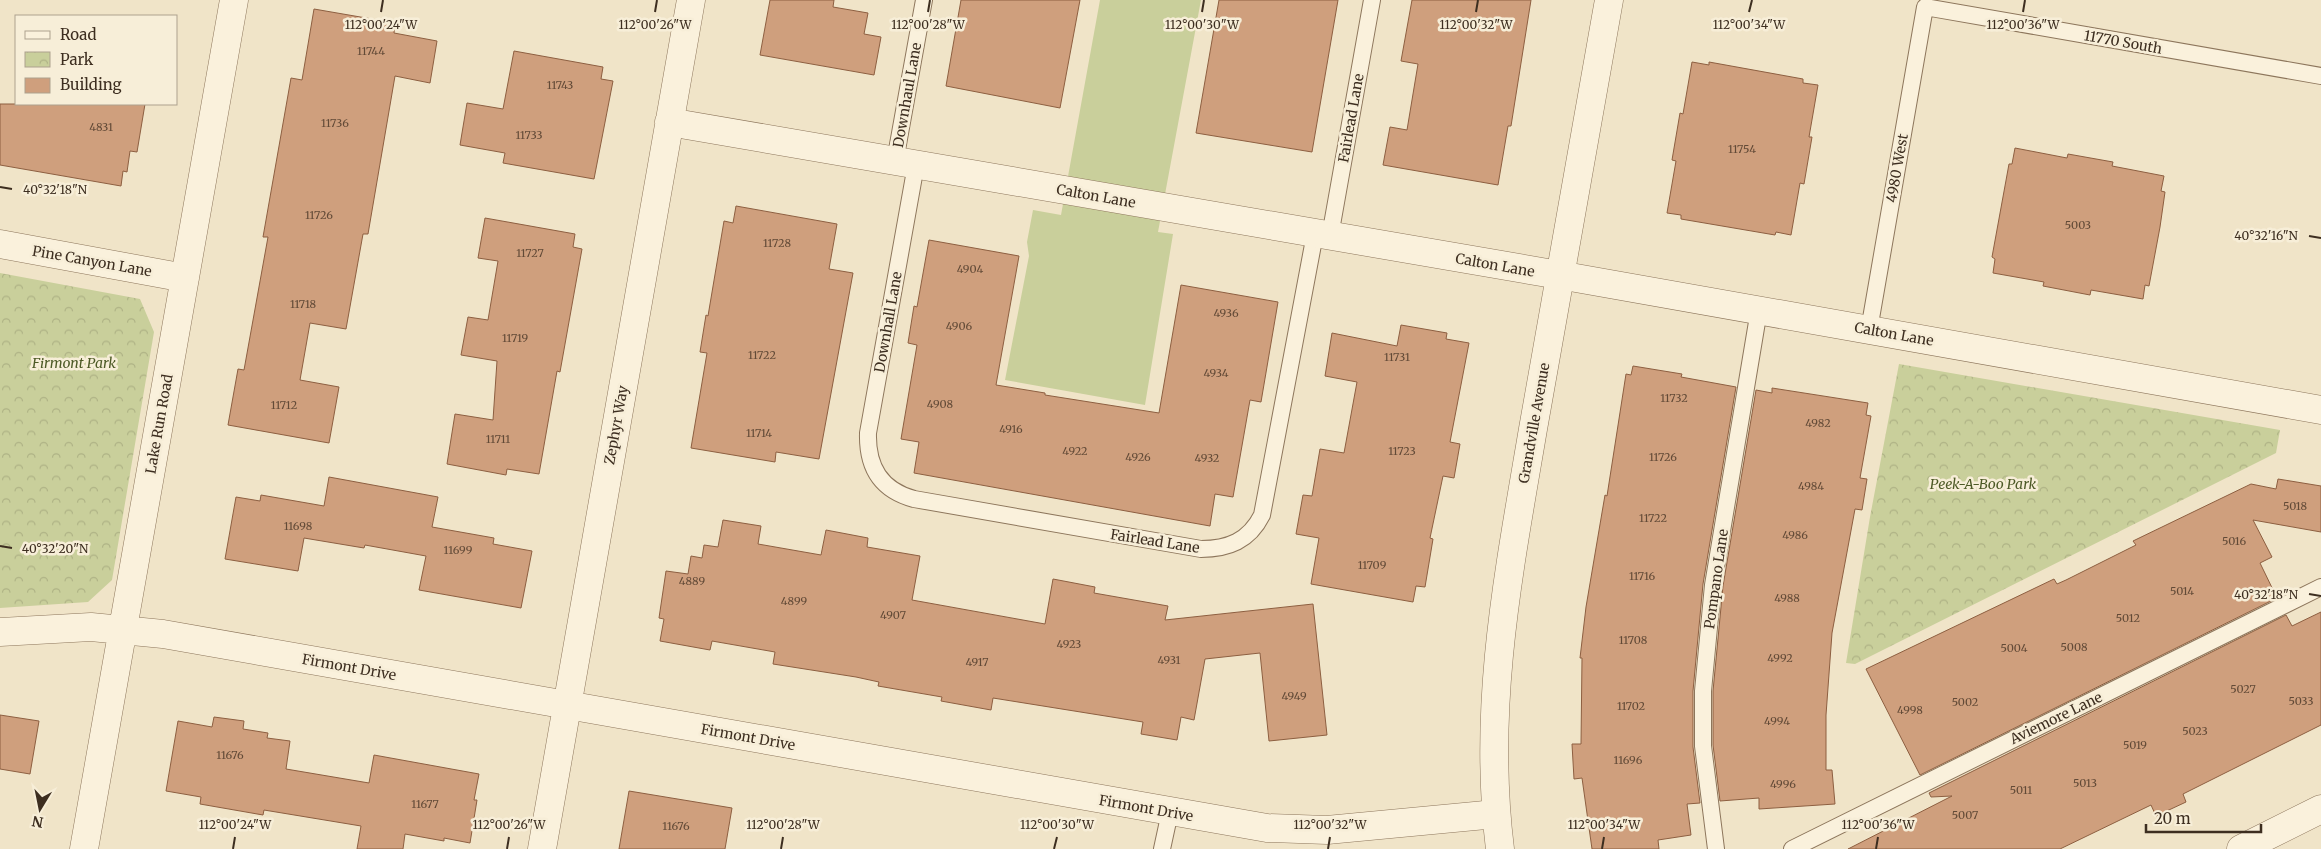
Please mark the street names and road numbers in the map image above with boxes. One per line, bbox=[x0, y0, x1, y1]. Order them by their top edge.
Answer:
street label: 11770 South bbox=[2082, 26, 2164, 58]
street label: Downhaul Lane bbox=[889, 41, 925, 149]
street label: Fairlead Lane bbox=[1334, 72, 1368, 164]
street label: 4980 West bbox=[1882, 132, 1912, 204]
street label: Calton Lane bbox=[1055, 180, 1137, 212]
street label: Pine Canyon Lane bbox=[31, 242, 153, 280]
street label: Calton Lane bbox=[1454, 249, 1536, 281]
street label: Downhall Lane bbox=[870, 270, 906, 374]
street label: Calton Lane bbox=[1853, 318, 1935, 350]
street label: Grandville Avenue bbox=[1515, 361, 1553, 485]
street label: Lake Run Road bbox=[141, 372, 177, 475]
street label: Zephyr Way bbox=[600, 383, 632, 466]
street label: Fairlead Lane bbox=[1109, 525, 1201, 557]
street label: Pompano Lane bbox=[1700, 528, 1732, 630]
street label: Firmont Drive bbox=[300, 650, 398, 684]
street label: Aviemore Lane bbox=[2006, 688, 2105, 749]
street label: Firmont Drive bbox=[699, 720, 797, 754]
street label: Firmont Drive bbox=[1097, 791, 1195, 825]

